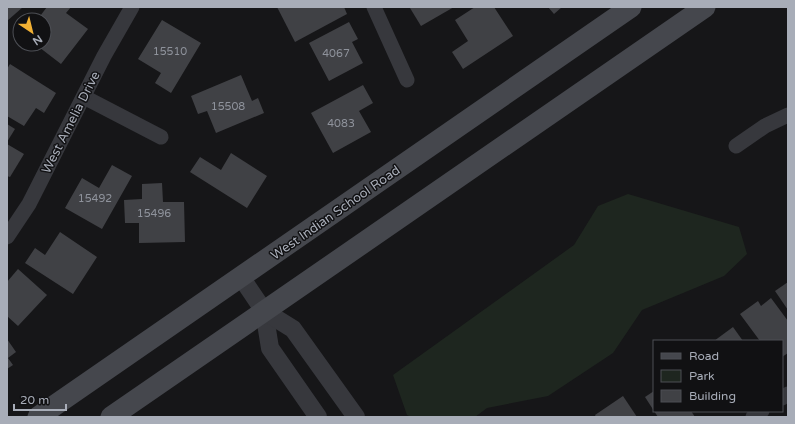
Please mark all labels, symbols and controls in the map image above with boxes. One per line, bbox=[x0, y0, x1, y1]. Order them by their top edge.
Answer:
north arrow bbox=[12, 12, 52, 52]
text: N bbox=[30, 32, 45, 48]
house number: 15510 bbox=[153, 45, 187, 58]
house number: 4067 bbox=[322, 47, 350, 60]
street label: West Amelia Drive bbox=[38, 69, 104, 176]
house number: 15508 bbox=[211, 100, 245, 113]
house number: 4083 bbox=[327, 117, 355, 130]
street label: West Indian School Road bbox=[268, 162, 403, 264]
house number: 15492 bbox=[78, 192, 112, 205]
house number: 15496 bbox=[137, 207, 171, 220]
legend bbox=[653, 340, 783, 412]
text: Road bbox=[689, 349, 719, 363]
text: Park bbox=[689, 369, 715, 383]
scale bar bbox=[14, 386, 66, 412]
text: Building bbox=[689, 389, 736, 403]
text: 20 m bbox=[20, 393, 49, 407]

